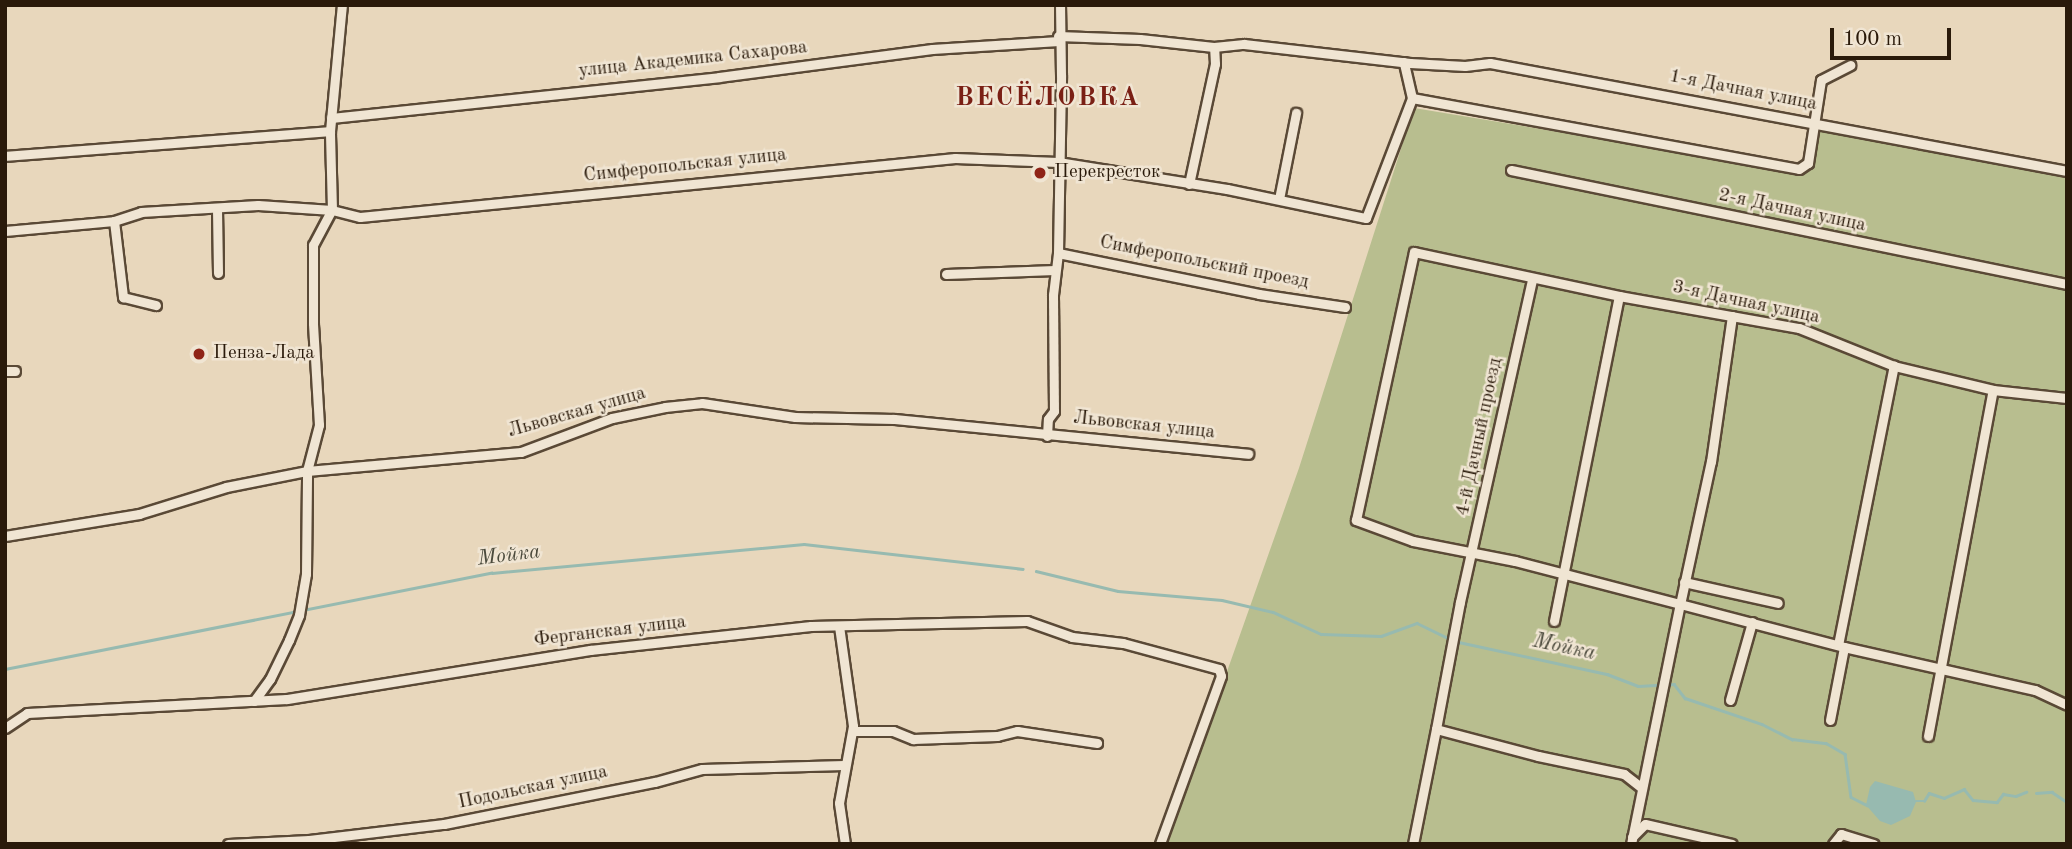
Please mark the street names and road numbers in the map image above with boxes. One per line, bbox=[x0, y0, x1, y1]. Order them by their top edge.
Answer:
street label: улица Академика Сахарова bbox=[577, 37, 809, 83]
street label: 1-я Дачная улица bbox=[1667, 66, 1819, 116]
street label: Симферопольская улица bbox=[582, 144, 788, 188]
street label: 2-я Дачная улица bbox=[1716, 184, 1868, 238]
street label: Симферопольский проезд bbox=[1098, 232, 1310, 294]
street label: 3-я Дачная улица bbox=[1670, 276, 1822, 330]
street label: 4-й Дачный проезд bbox=[1452, 356, 1508, 518]
street label: Львовская улица bbox=[505, 382, 649, 444]
street label: Львовская улица bbox=[1072, 407, 1216, 445]
street label: Ферганская улица bbox=[533, 611, 687, 653]
street label: Подольская улица bbox=[456, 761, 610, 815]

